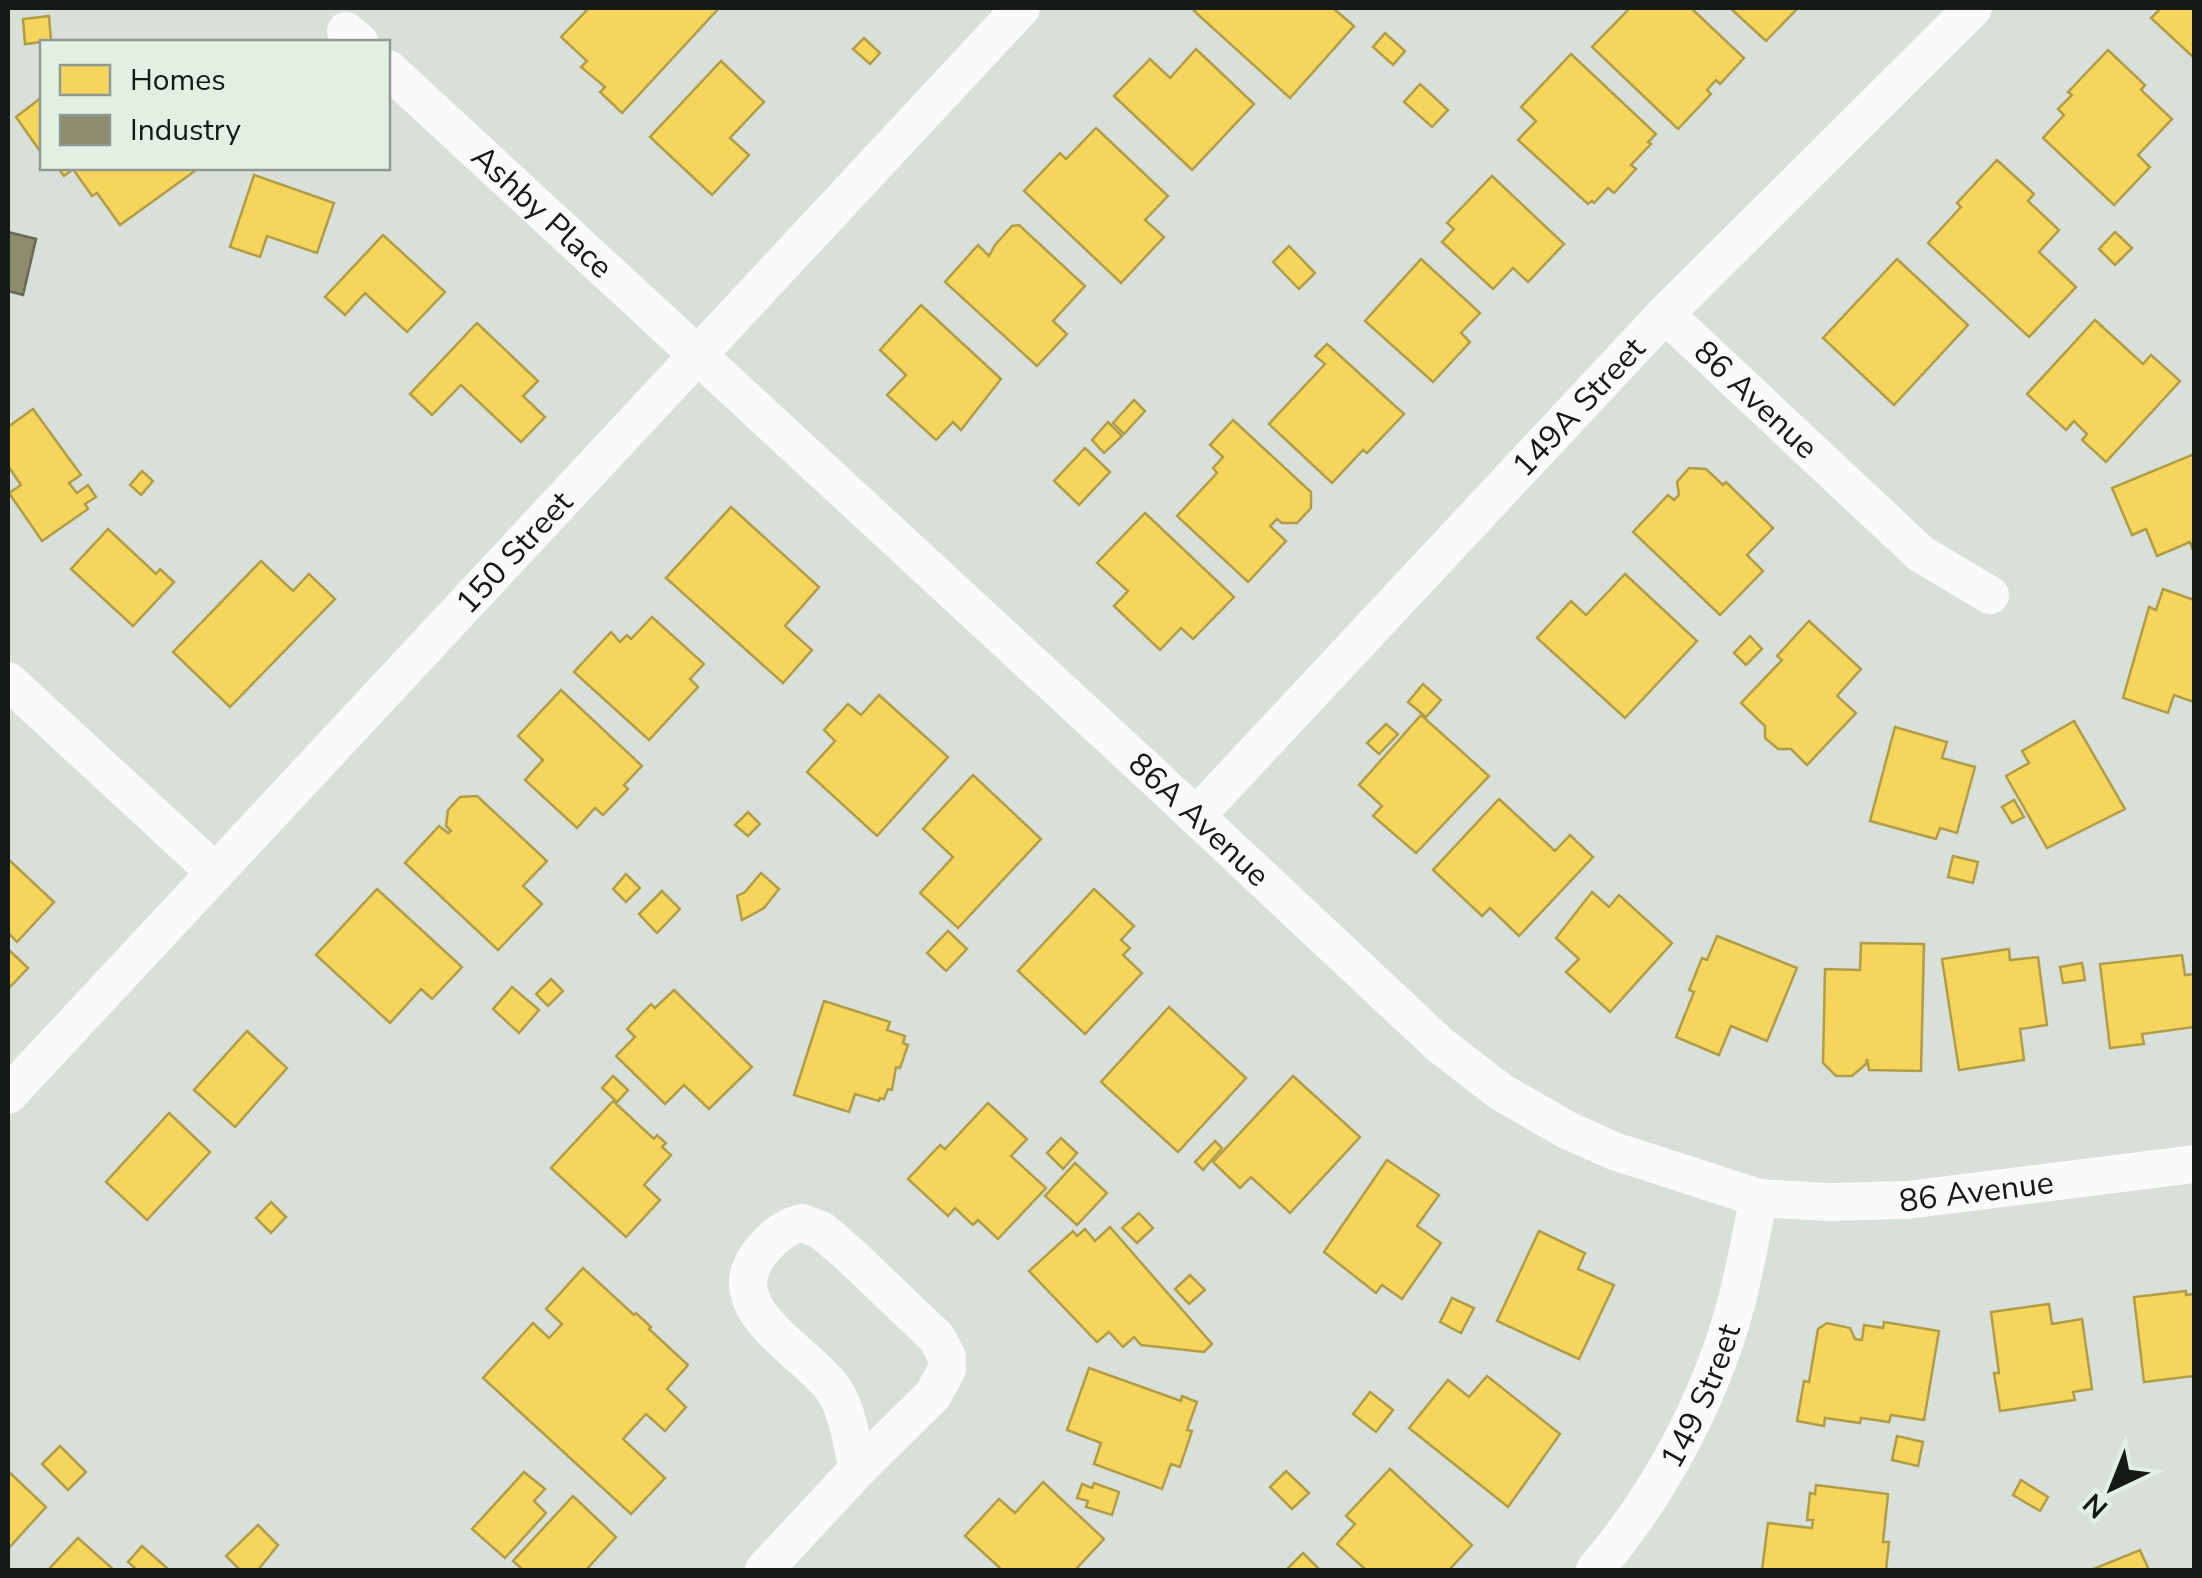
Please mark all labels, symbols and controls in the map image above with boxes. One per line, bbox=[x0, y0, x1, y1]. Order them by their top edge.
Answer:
legend bbox=[40, 40, 390, 170]
text: Homes bbox=[130, 60, 226, 101]
text: Industry bbox=[130, 110, 241, 151]
street label: Ashby Place bbox=[462, 135, 622, 288]
street label: 149A Street bbox=[1502, 327, 1655, 486]
street label: 86 Avenue bbox=[1685, 331, 1828, 468]
street label: 150 Street bbox=[446, 481, 582, 623]
street label: 86A Avenue bbox=[1119, 742, 1279, 896]
street label: 86 Avenue bbox=[1896, 1160, 2056, 1222]
street label: 149 Street bbox=[1650, 1318, 1751, 1475]
north arrow bbox=[2062, 1438, 2162, 1538]
text: N bbox=[2075, 1485, 2116, 1527]

